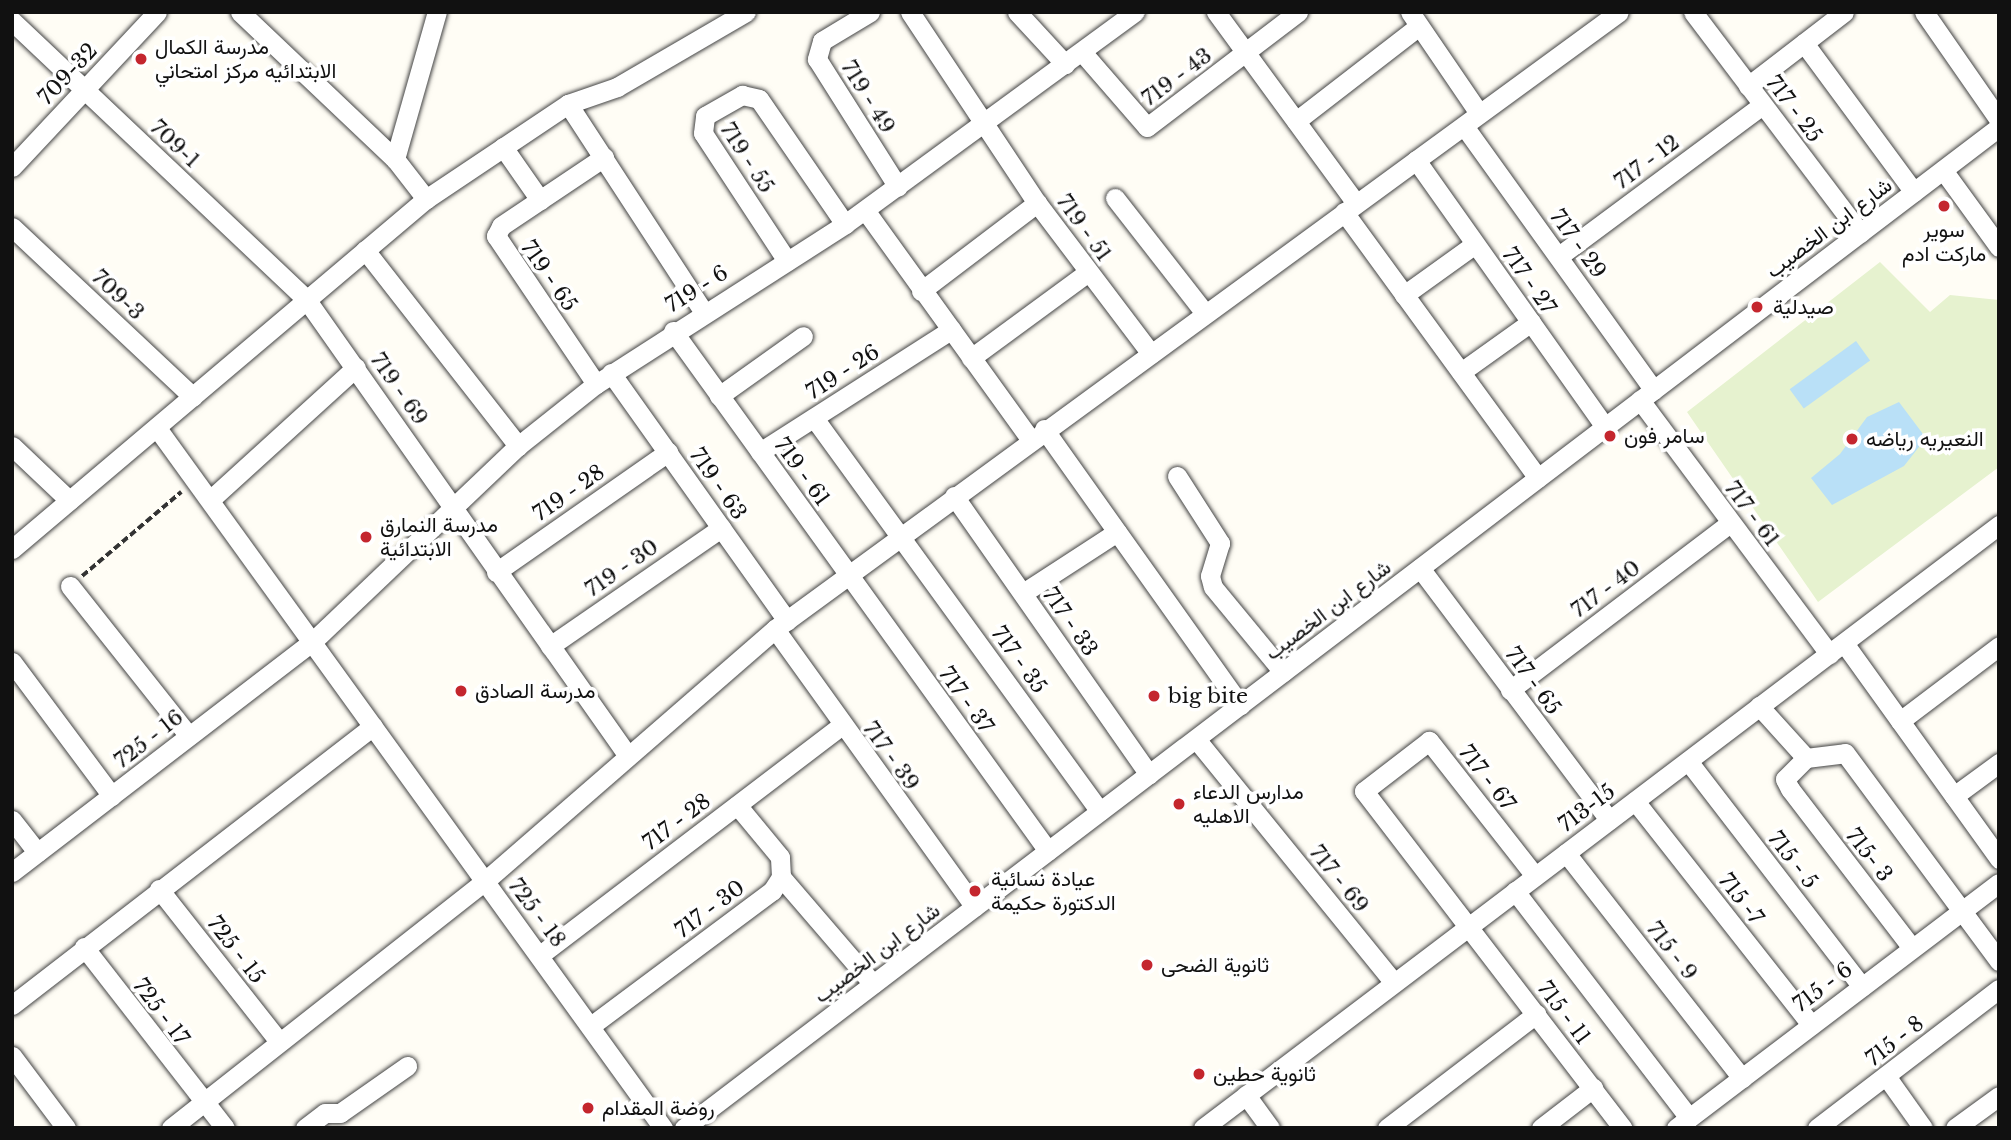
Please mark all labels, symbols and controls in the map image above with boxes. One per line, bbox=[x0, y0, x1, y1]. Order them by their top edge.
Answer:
place label: مدرسة الكمال الابتدائيه مركز امتحاني bbox=[155, 34, 336, 84]
street label: 709-32 bbox=[33, 38, 103, 110]
street label: 719 - 43 bbox=[1137, 43, 1217, 111]
marker: مدرسة الكمال الابتدائيه مركز امتحاني bbox=[133, 51, 149, 67]
street label: 719 - 49 bbox=[836, 56, 900, 138]
street label: 717 - 25 bbox=[1761, 71, 1827, 147]
street label: 709-1 bbox=[145, 115, 205, 173]
street label: 719 - 55 bbox=[715, 118, 779, 198]
street label: 717 - 12 bbox=[1610, 130, 1684, 194]
street label: شارع ابن الخصيب bbox=[1761, 173, 1897, 283]
street label: 719 - 51 bbox=[1051, 190, 1117, 266]
marker: سوير ماركت ادم bbox=[1936, 198, 1952, 214]
street label: 717 - 29 bbox=[1545, 205, 1611, 283]
place label: سوير ماركت ادم bbox=[1902, 217, 1986, 267]
street label: 719 - 65 bbox=[516, 236, 582, 316]
street label: 717 - 27 bbox=[1497, 243, 1561, 319]
street label: 719 - 6 bbox=[661, 260, 733, 318]
street label: 709-3 bbox=[87, 265, 149, 325]
place label: صيدلية bbox=[1773, 294, 1834, 320]
marker: صيدلية bbox=[1747, 297, 1767, 317]
street label: 719 - 26 bbox=[802, 339, 884, 405]
street label: 719 - 69 bbox=[365, 348, 433, 430]
place label: سامر فون bbox=[1624, 423, 1705, 449]
place label: النعيريه رياضه bbox=[1866, 426, 1984, 452]
marker: سامر فون bbox=[1602, 428, 1618, 444]
marker: النعيريه رياضه bbox=[1844, 431, 1860, 447]
street label: 719 - 61 bbox=[769, 433, 835, 511]
street label: 719 - 63 bbox=[684, 443, 752, 525]
street label: 719 - 28 bbox=[529, 459, 609, 527]
street label: 717 - 61 bbox=[1719, 476, 1785, 552]
place label: مدرسة النمارق الابتدائية bbox=[380, 512, 498, 562]
marker: مدرسة النمارق الابتدائية bbox=[358, 529, 374, 545]
street label: 719 - 30 bbox=[581, 534, 663, 602]
street label: شارع ابن الخصيب bbox=[1260, 555, 1396, 665]
street label: 717 - 40 bbox=[1567, 555, 1645, 623]
street label: 717 - 33 bbox=[1037, 583, 1103, 661]
street label: 717 - 35 bbox=[986, 621, 1052, 699]
street label: 717 - 65 bbox=[1500, 642, 1566, 720]
street label: 717 - 37 bbox=[934, 662, 998, 738]
place label: مدرسة الصادق bbox=[475, 678, 595, 704]
marker: مدرسة الصادق bbox=[453, 683, 469, 699]
place label: big bite bbox=[1168, 683, 1248, 709]
marker: big bite bbox=[1146, 688, 1162, 704]
street label: 725 - 16 bbox=[110, 704, 188, 774]
street label: 717 - 39 bbox=[858, 717, 924, 795]
street label: 717 - 67 bbox=[1454, 740, 1520, 816]
place label: مدارس الدعاء الاهليه bbox=[1193, 779, 1304, 829]
street label: 713-15 bbox=[1554, 779, 1620, 837]
street label: 717 - 28 bbox=[638, 788, 716, 856]
marker: مدارس الدعاء الاهليه bbox=[1171, 796, 1187, 812]
street label: 715- 3 bbox=[1840, 823, 1898, 887]
street label: 715 - 5 bbox=[1763, 826, 1823, 894]
street label: 717 - 69 bbox=[1304, 840, 1374, 918]
place label: عيادة نسائية الدكتورة حكيمة bbox=[991, 866, 1116, 916]
street label: 715 -7 bbox=[1713, 868, 1769, 930]
street label: 725 - 18 bbox=[503, 874, 571, 952]
street label: 717 - 30 bbox=[670, 875, 750, 943]
marker: عيادة نسائية الدكتورة حكيمة bbox=[965, 881, 985, 901]
street label: شارع ابن الخصيب bbox=[809, 898, 945, 1008]
street label: 725 - 15 bbox=[202, 911, 270, 989]
street label: 715 - 9 bbox=[1641, 917, 1703, 985]
place label: ثانوية الضحى bbox=[1161, 952, 1269, 978]
marker: ثانوية الضحى bbox=[1139, 957, 1155, 973]
street label: 715 - 6 bbox=[1789, 957, 1857, 1017]
street label: 725 - 17 bbox=[128, 974, 194, 1050]
street label: 715 - 11 bbox=[1532, 977, 1596, 1049]
street label: 715 - 8 bbox=[1861, 1011, 1929, 1071]
place label: ثانوية حطين bbox=[1213, 1061, 1316, 1087]
marker: ثانوية حطين bbox=[1191, 1066, 1207, 1082]
place label: روضة المقدام bbox=[602, 1095, 715, 1121]
marker: روضة المقدام bbox=[580, 1100, 596, 1116]

